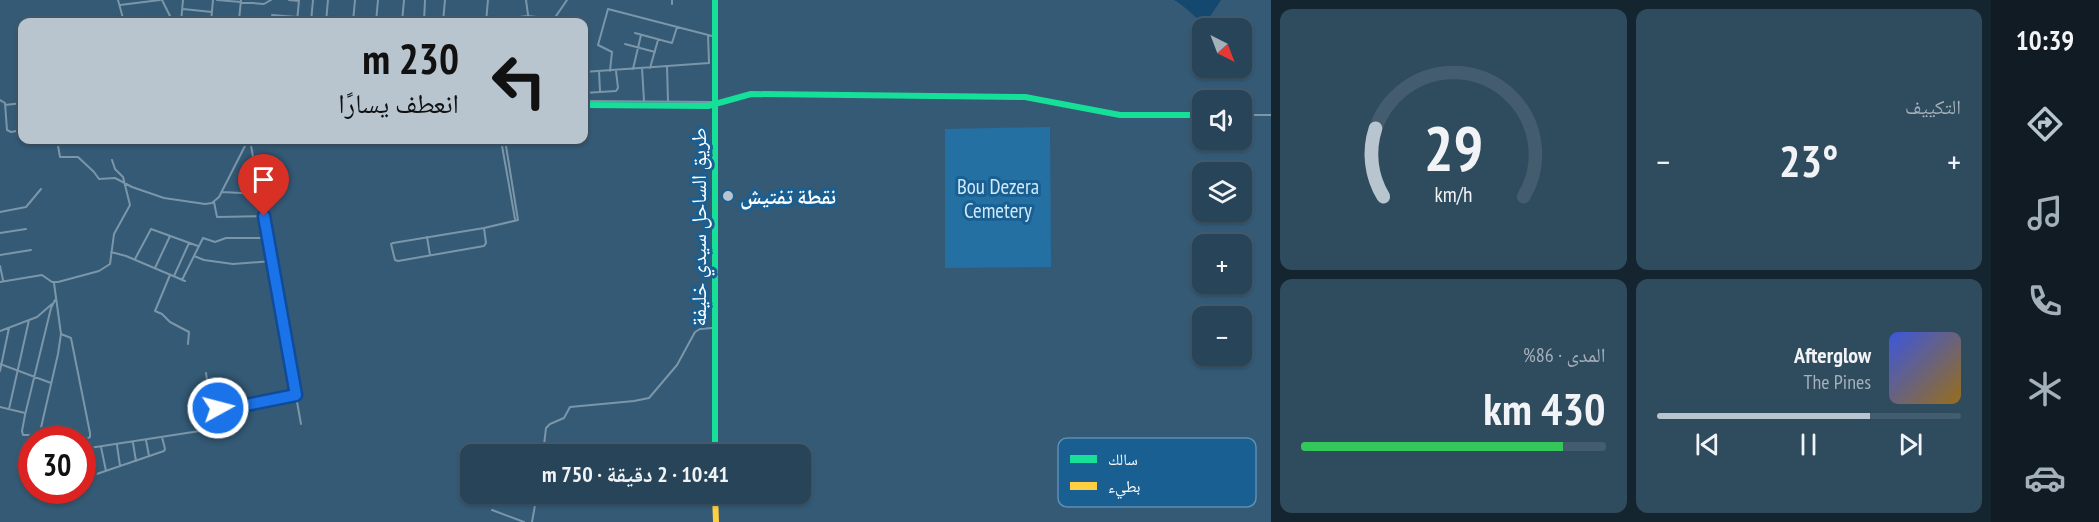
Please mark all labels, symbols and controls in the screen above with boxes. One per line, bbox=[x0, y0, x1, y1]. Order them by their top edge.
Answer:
north arrow bbox=[1192, 18, 1252, 78]
map controls bbox=[1192, 18, 1252, 366]
text: 10:39 bbox=[2016, 23, 2074, 57]
text: 230 m bbox=[362, 31, 459, 86]
icon: left bbox=[480, 42, 558, 120]
text: انعطف يسارًا bbox=[338, 86, 459, 120]
button: sound bbox=[1192, 90, 1252, 150]
text: التكييف bbox=[1905, 94, 1961, 120]
icon: directions bbox=[2024, 103, 2066, 145]
text: 29 bbox=[1423, 107, 1483, 188]
street label: طريق الساحل سيدي خليفة bbox=[685, 128, 715, 326]
text: 23° bbox=[1779, 131, 1838, 189]
text: − bbox=[1657, 140, 1670, 183]
text: + bbox=[1947, 140, 1961, 183]
pin bbox=[238, 154, 289, 216]
button: layers bbox=[1192, 162, 1252, 222]
icon: arrive bbox=[247, 163, 280, 196]
park label: Bou Dezera Cemetery bbox=[957, 173, 1039, 224]
text: km/h bbox=[1434, 180, 1472, 208]
place label: نقطة تفتيش bbox=[740, 183, 836, 210]
marker: نقطة تفتيش bbox=[721, 189, 735, 203]
icon: music bbox=[2024, 192, 2066, 234]
button: + bbox=[1192, 234, 1252, 294]
icon: phone bbox=[2024, 280, 2066, 322]
button: − bbox=[1192, 306, 1252, 366]
text: Afterglow bbox=[1794, 341, 1871, 369]
text: المدى · 86% bbox=[1523, 342, 1606, 368]
icon: climate bbox=[2024, 368, 2066, 410]
text: The Pines bbox=[1804, 369, 1871, 395]
position arrow bbox=[186, 376, 250, 440]
text: 430 km bbox=[1483, 379, 1606, 437]
speed limit sign: 30 bbox=[18, 426, 96, 504]
icon: previous bbox=[1691, 428, 1724, 461]
icon: pause bbox=[1792, 428, 1825, 461]
icon: next bbox=[1894, 428, 1927, 461]
legend bbox=[1058, 438, 1256, 507]
text: سالك bbox=[1108, 449, 1138, 469]
icon: car bbox=[2024, 457, 2066, 499]
text: 10:41 · 2 دقيقة · 750 m bbox=[542, 460, 729, 488]
text: بطيء bbox=[1108, 476, 1140, 499]

